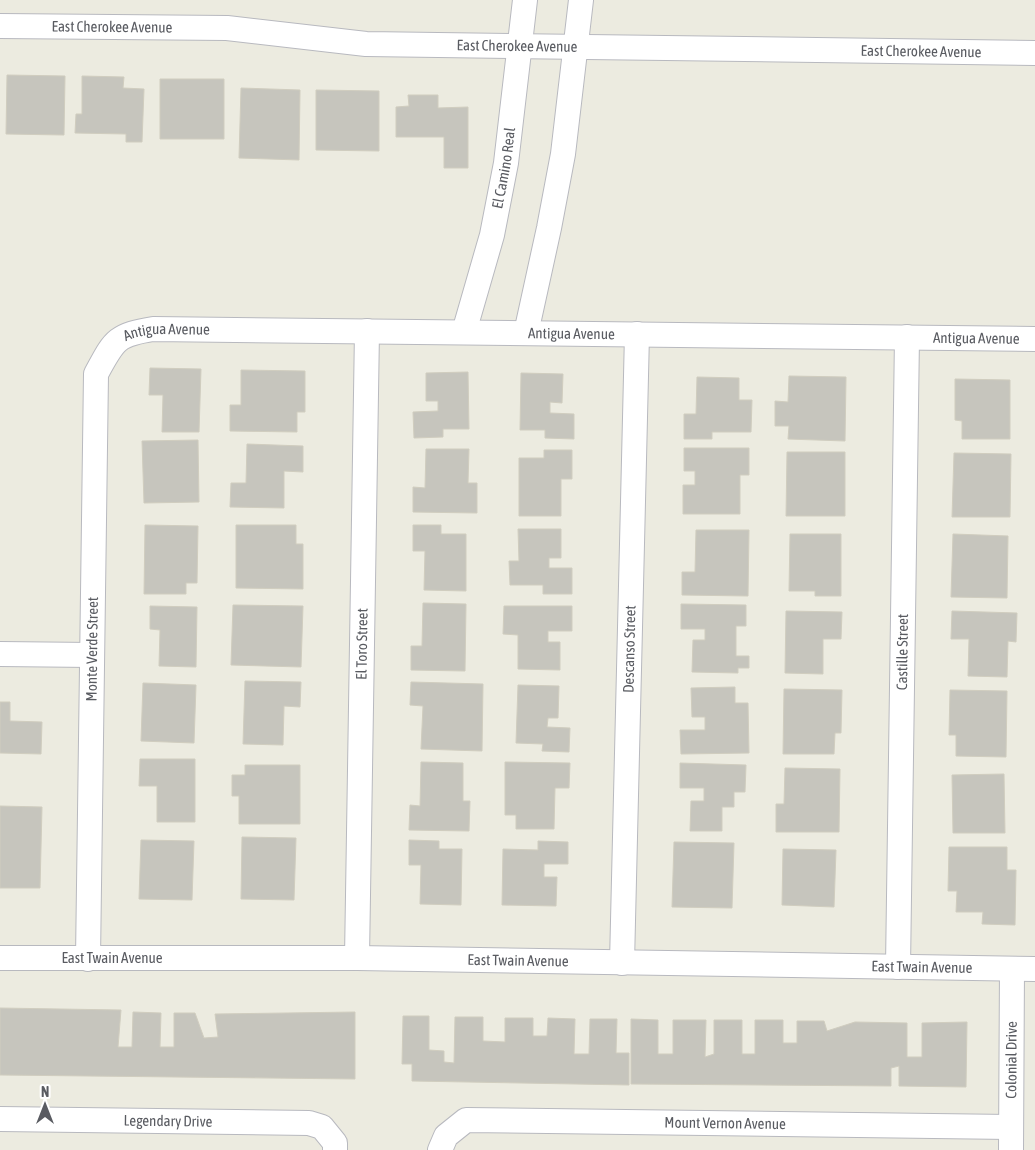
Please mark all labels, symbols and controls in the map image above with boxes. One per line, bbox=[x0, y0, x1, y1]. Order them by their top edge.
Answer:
street label: East Cherokee Avenue bbox=[51, 17, 173, 36]
street label: East Cherokee Avenue bbox=[457, 36, 578, 55]
street label: East Cherokee Avenue bbox=[860, 42, 982, 60]
street label: El Camino Real bbox=[488, 126, 518, 210]
street label: Antigua Avenue bbox=[121, 320, 210, 344]
street label: Antigua Avenue bbox=[528, 324, 615, 342]
street label: Antigua Avenue bbox=[933, 329, 1020, 347]
street label: Monte Verde Street bbox=[83, 597, 101, 701]
street label: Descanso Street bbox=[619, 605, 639, 693]
street label: El Toro Street bbox=[352, 608, 371, 680]
street label: Castille Street bbox=[893, 614, 911, 690]
street label: East Twain Avenue bbox=[61, 949, 163, 966]
street label: East Twain Avenue bbox=[467, 951, 569, 969]
street label: East Twain Avenue bbox=[871, 957, 973, 976]
street label: Colonial Drive bbox=[1002, 1021, 1020, 1099]
north arrow bbox=[20, 1080, 70, 1130]
text: N bbox=[41, 1084, 49, 1100]
street label: Legendary Drive bbox=[123, 1112, 213, 1130]
street label: Mount Vernon Avenue bbox=[664, 1114, 786, 1132]

